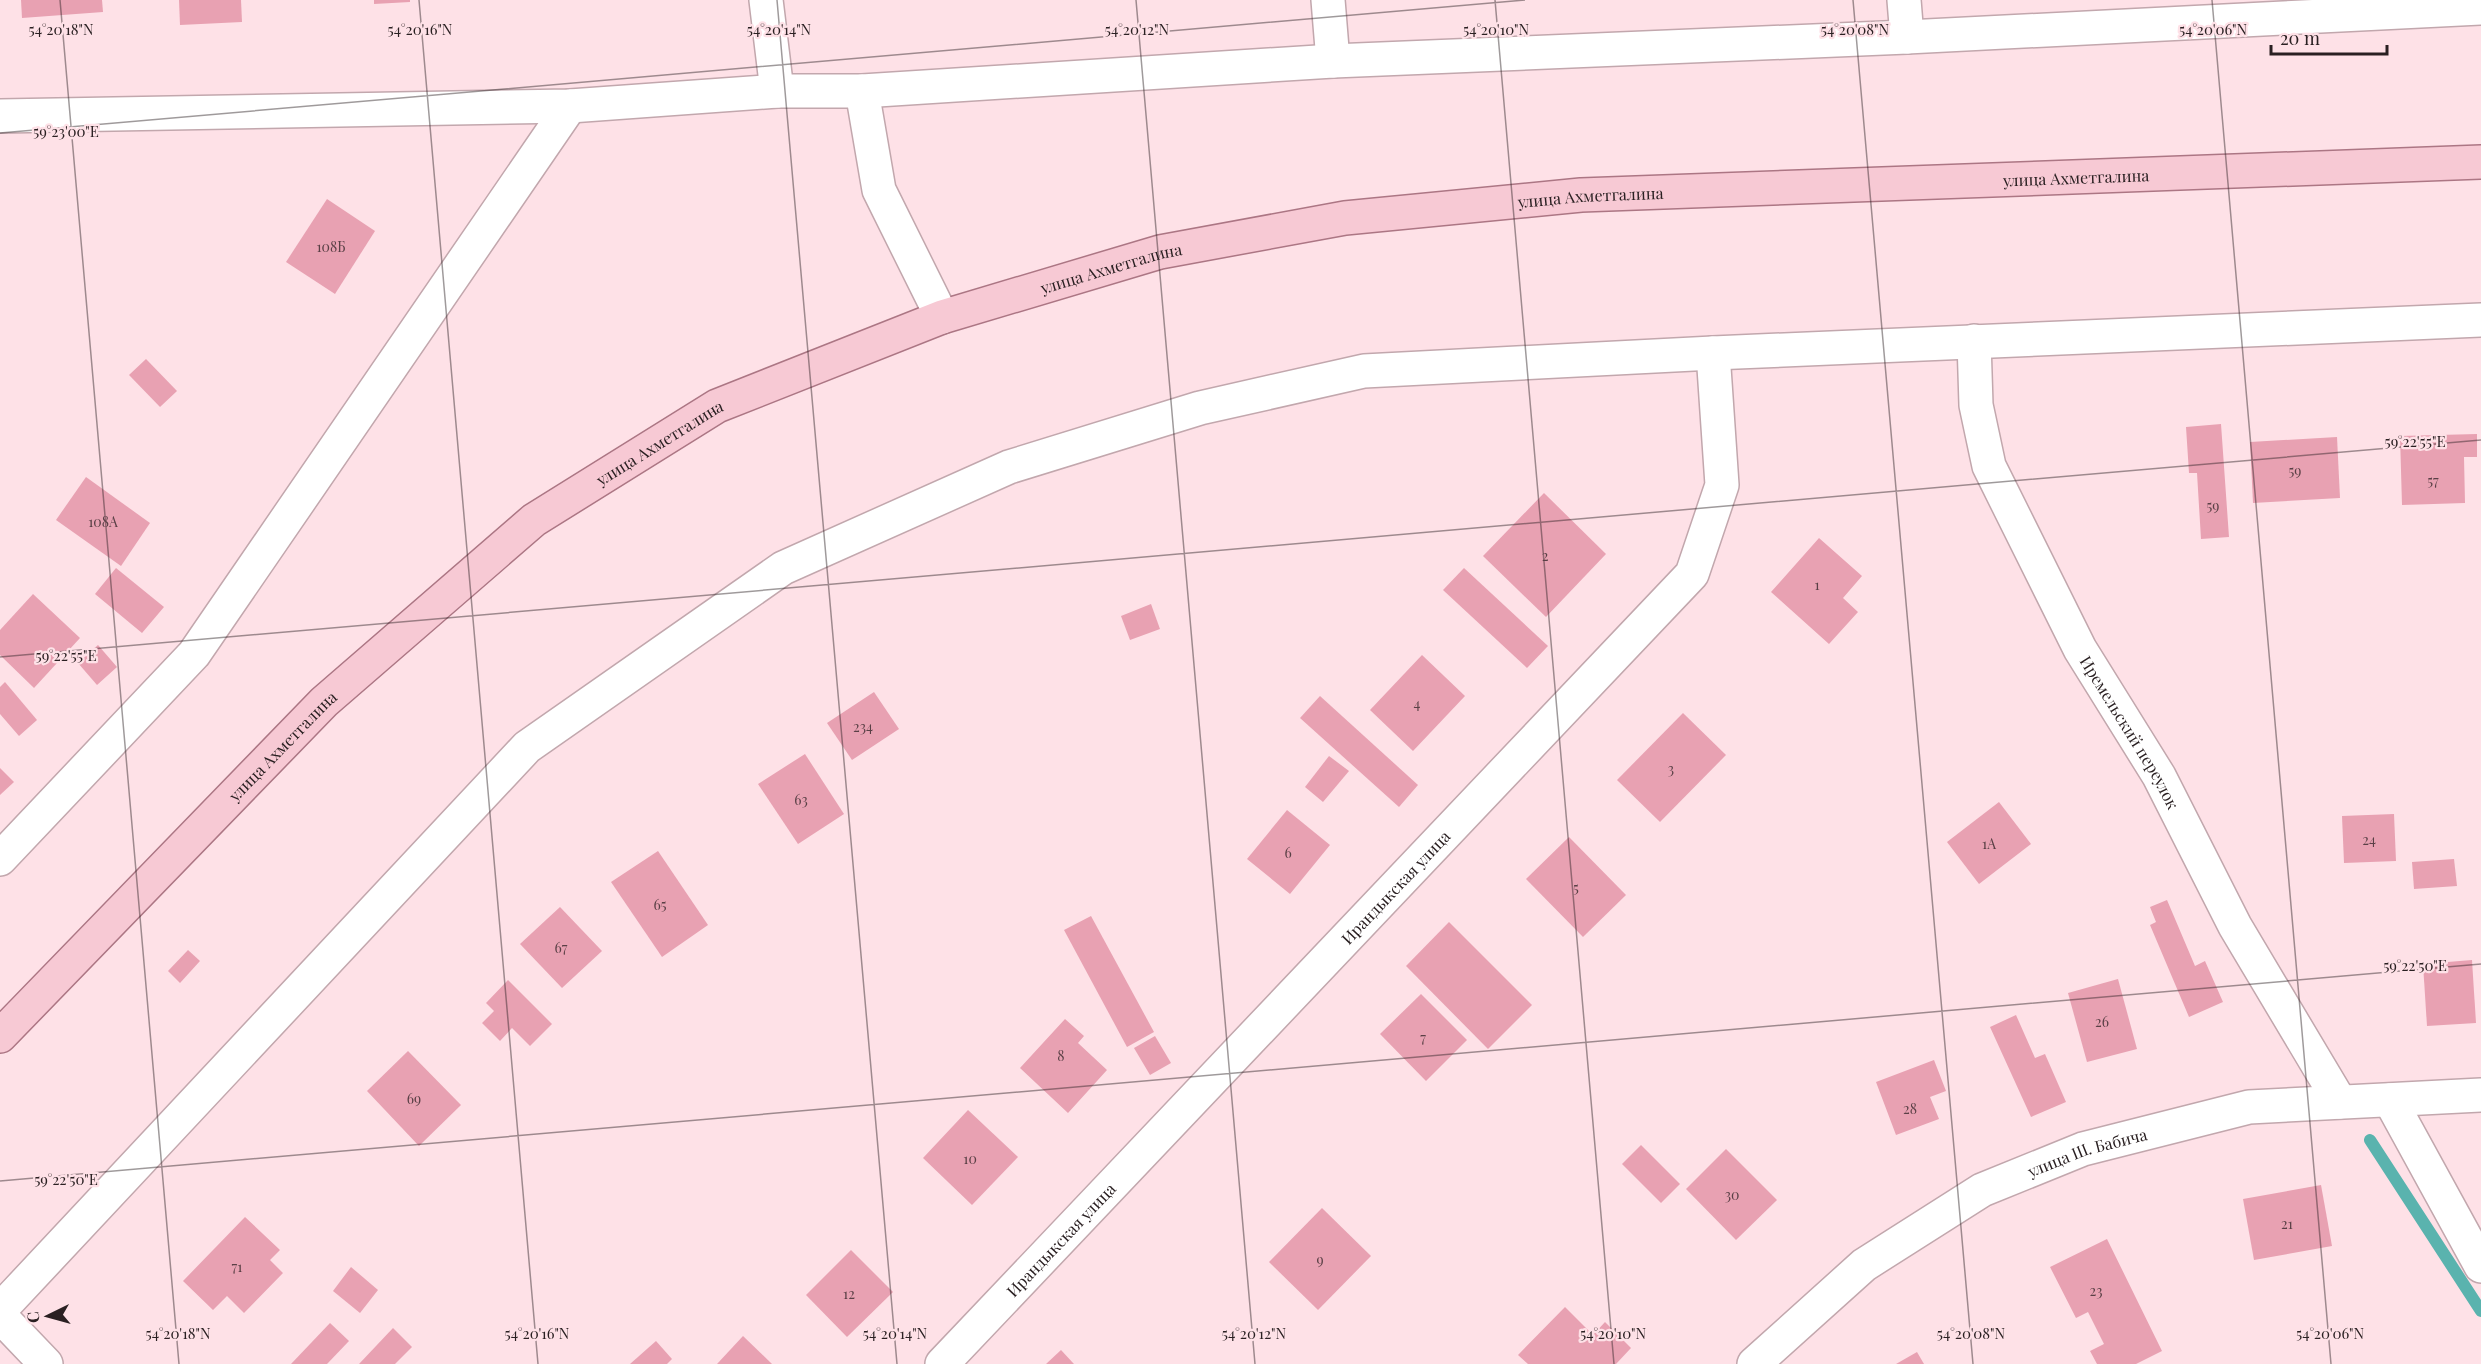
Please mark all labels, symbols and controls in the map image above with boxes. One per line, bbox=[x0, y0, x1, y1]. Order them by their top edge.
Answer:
scale bar bbox=[2271, 18, 2386, 56]
text: 54°20'18"N bbox=[28, 19, 94, 39]
text: 54°20'16"N bbox=[388, 19, 453, 39]
text: 54°20'14"N bbox=[747, 19, 812, 39]
text: 54°20'12"N bbox=[1105, 19, 1170, 39]
text: 54°20'10"N bbox=[1463, 19, 1529, 39]
text: 54°20'08"N bbox=[1821, 19, 1890, 39]
text: 54°20'06"N bbox=[2179, 19, 2247, 39]
text: 20 m bbox=[2280, 26, 2320, 50]
text: 59°23'00"E bbox=[33, 121, 99, 141]
street label: улица Ахметгалина bbox=[2002, 164, 2150, 190]
street label: улица Ахметгалина bbox=[1516, 181, 1664, 212]
house number: 108Б bbox=[316, 237, 346, 256]
street label: улица Ахметгалина bbox=[1037, 238, 1183, 298]
street label: улица Ахметгалина bbox=[591, 394, 726, 490]
text: 59°22'55"E bbox=[2384, 431, 2446, 451]
house number: 59 bbox=[2289, 461, 2301, 480]
house number: 57 bbox=[2427, 471, 2439, 490]
house number: 59 bbox=[2207, 496, 2219, 515]
house number: 108А bbox=[88, 512, 118, 531]
house number: 2 bbox=[1542, 546, 1549, 565]
house number: 1 bbox=[1814, 575, 1820, 594]
text: 59°22'55"E bbox=[35, 645, 97, 665]
street label: Иремельский переулок bbox=[2076, 651, 2184, 812]
street label: улица Ахметгалина bbox=[223, 686, 341, 806]
house number: 4 bbox=[1414, 694, 1421, 713]
house number: 234 bbox=[853, 717, 873, 736]
house number: 3 bbox=[1668, 759, 1674, 778]
house number: 63 bbox=[794, 790, 808, 809]
street label: Ирандыкская улица bbox=[1336, 825, 1454, 948]
house number: 24 bbox=[2362, 830, 2376, 849]
house number: 1А bbox=[1982, 834, 1996, 853]
house number: 6 bbox=[1284, 843, 1292, 862]
house number: 5 bbox=[1573, 878, 1579, 897]
house number: 65 bbox=[653, 895, 667, 914]
house number: 67 bbox=[555, 938, 568, 957]
text: 59°22'50"E bbox=[2383, 955, 2447, 975]
house number: 26 bbox=[2095, 1012, 2109, 1031]
house number: 7 bbox=[1420, 1028, 1426, 1047]
house number: 8 bbox=[1057, 1046, 1065, 1065]
house number: 69 bbox=[407, 1089, 421, 1108]
house number: 28 bbox=[1903, 1099, 1917, 1118]
street label: улица Ш. Бабича bbox=[2023, 1123, 2149, 1181]
house number: 10 bbox=[963, 1149, 977, 1168]
text: 59°22'50"E bbox=[34, 1169, 98, 1189]
street label: Ирандыкская улица bbox=[1001, 1178, 1120, 1301]
house number: 30 bbox=[1725, 1185, 1739, 1204]
house number: 21 bbox=[2281, 1214, 2293, 1233]
house number: 9 bbox=[1316, 1250, 1324, 1269]
house number: 71 bbox=[232, 1257, 242, 1276]
house number: 23 bbox=[2089, 1281, 2103, 1300]
house number: 12 bbox=[843, 1284, 855, 1303]
north arrow bbox=[18, 1286, 78, 1346]
text: С bbox=[22, 1311, 44, 1324]
text: 54°20'18"N bbox=[145, 1323, 211, 1343]
text: 54°20'16"N bbox=[505, 1323, 570, 1343]
text: 54°20'14"N bbox=[863, 1323, 928, 1343]
text: 54°20'12"N bbox=[1222, 1323, 1287, 1343]
text: 54°20'10"N bbox=[1580, 1323, 1646, 1343]
text: 54°20'08"N bbox=[1937, 1323, 2006, 1343]
text: 54°20'06"N bbox=[2296, 1323, 2364, 1343]

